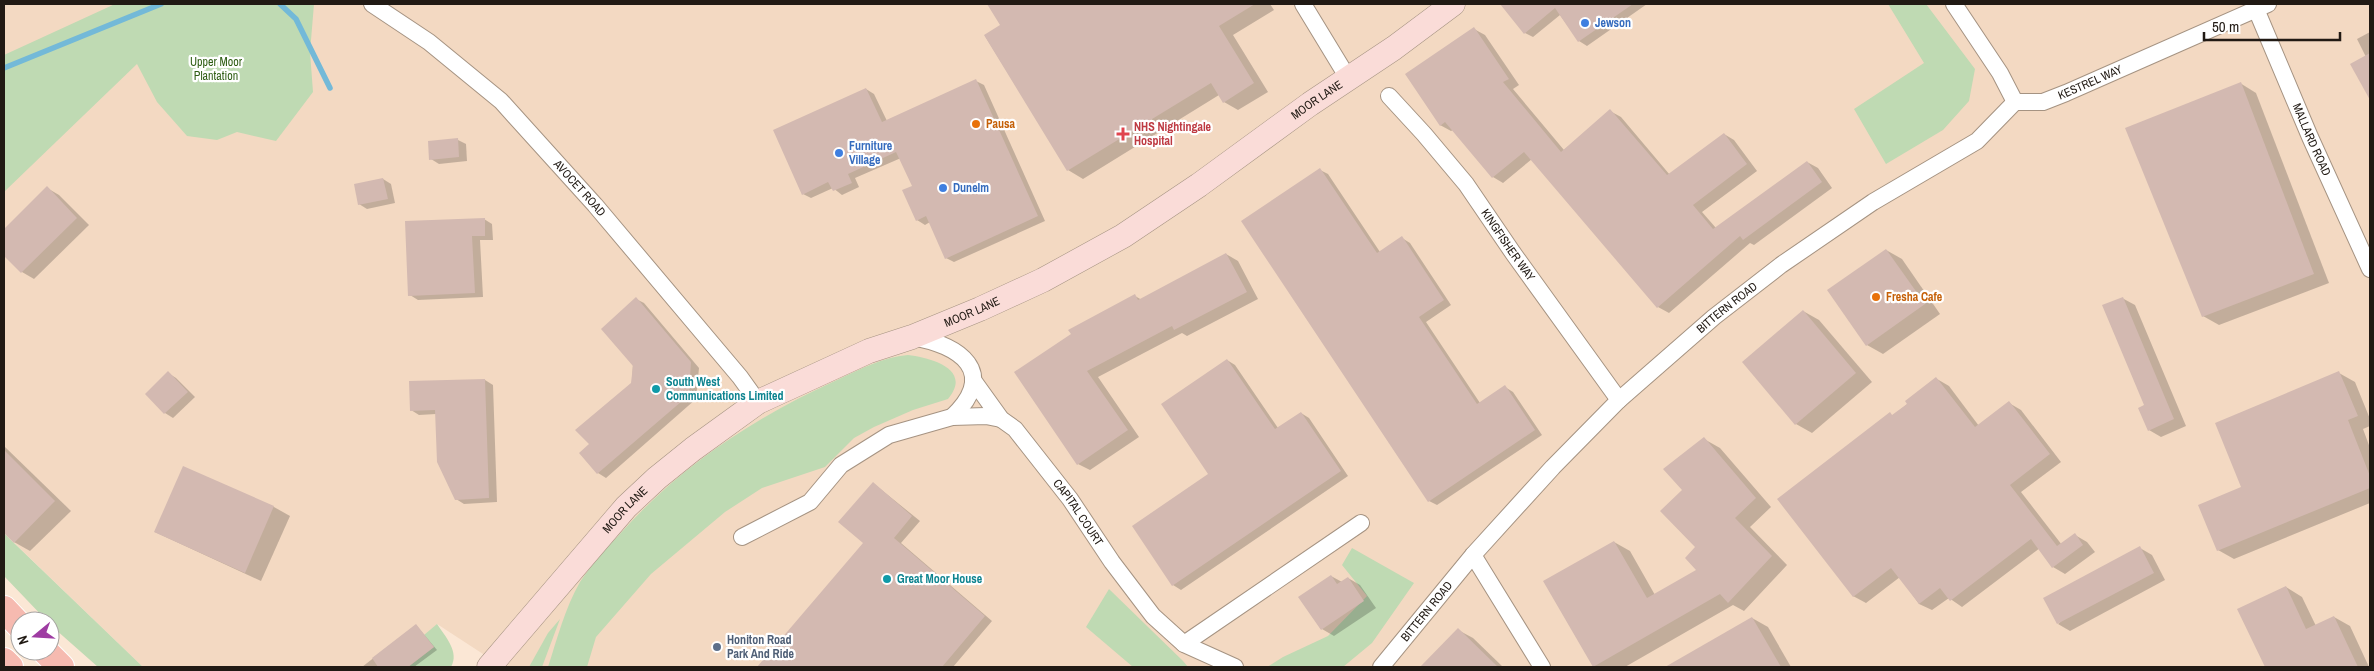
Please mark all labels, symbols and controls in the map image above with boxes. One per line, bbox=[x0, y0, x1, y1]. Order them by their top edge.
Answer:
scale bar bbox=[2204, 10, 2340, 42]
place label: Jewson bbox=[1595, 15, 1631, 31]
text: 50 m bbox=[2212, 16, 2239, 37]
marker: Jewson bbox=[1579, 17, 1591, 29]
park label: Upper Moor Plantation bbox=[190, 54, 243, 84]
street label: KESTREL WAY bbox=[2056, 61, 2125, 103]
street label: MOOR LANE bbox=[1288, 77, 1346, 123]
street label: MALLARD ROAD bbox=[2289, 101, 2335, 179]
place label: Pausa bbox=[986, 116, 1016, 132]
marker: Pausa bbox=[970, 118, 982, 130]
place label: NHS Nightingale Hospital bbox=[1134, 119, 1212, 149]
marker: NHS Nightingale Hospital bbox=[1116, 127, 1130, 141]
place label: Furniture Village bbox=[849, 138, 893, 168]
marker: Furniture Village bbox=[833, 147, 845, 159]
street label: AVOCET ROAD bbox=[549, 156, 609, 220]
place label: Dunelm bbox=[953, 180, 989, 196]
marker: Dunelm bbox=[937, 182, 949, 194]
street label: KINGFISHER WAY bbox=[1477, 206, 1539, 285]
street label: BITTERN ROAD bbox=[1693, 278, 1760, 337]
place label: Fresha Cafe bbox=[1886, 289, 1943, 305]
marker: Fresha Cafe bbox=[1870, 291, 1882, 303]
street label: MOOR LANE bbox=[942, 293, 1003, 331]
place label: South West Communications Limited bbox=[666, 374, 784, 404]
marker: South West Communications Limited bbox=[650, 383, 662, 395]
street label: CAPITAL COURT bbox=[1049, 476, 1107, 549]
street label: MOOR LANE bbox=[599, 483, 651, 537]
place label: Great Moor House bbox=[897, 571, 983, 587]
marker: Great Moor House bbox=[881, 573, 893, 585]
street label: BITTERN ROAD bbox=[1397, 578, 1456, 645]
north arrow bbox=[10, 611, 60, 661]
place label: Honiton Road Park And Ride bbox=[727, 632, 794, 662]
text: N bbox=[13, 633, 32, 647]
marker: Honiton Road Park And Ride bbox=[711, 641, 723, 653]

